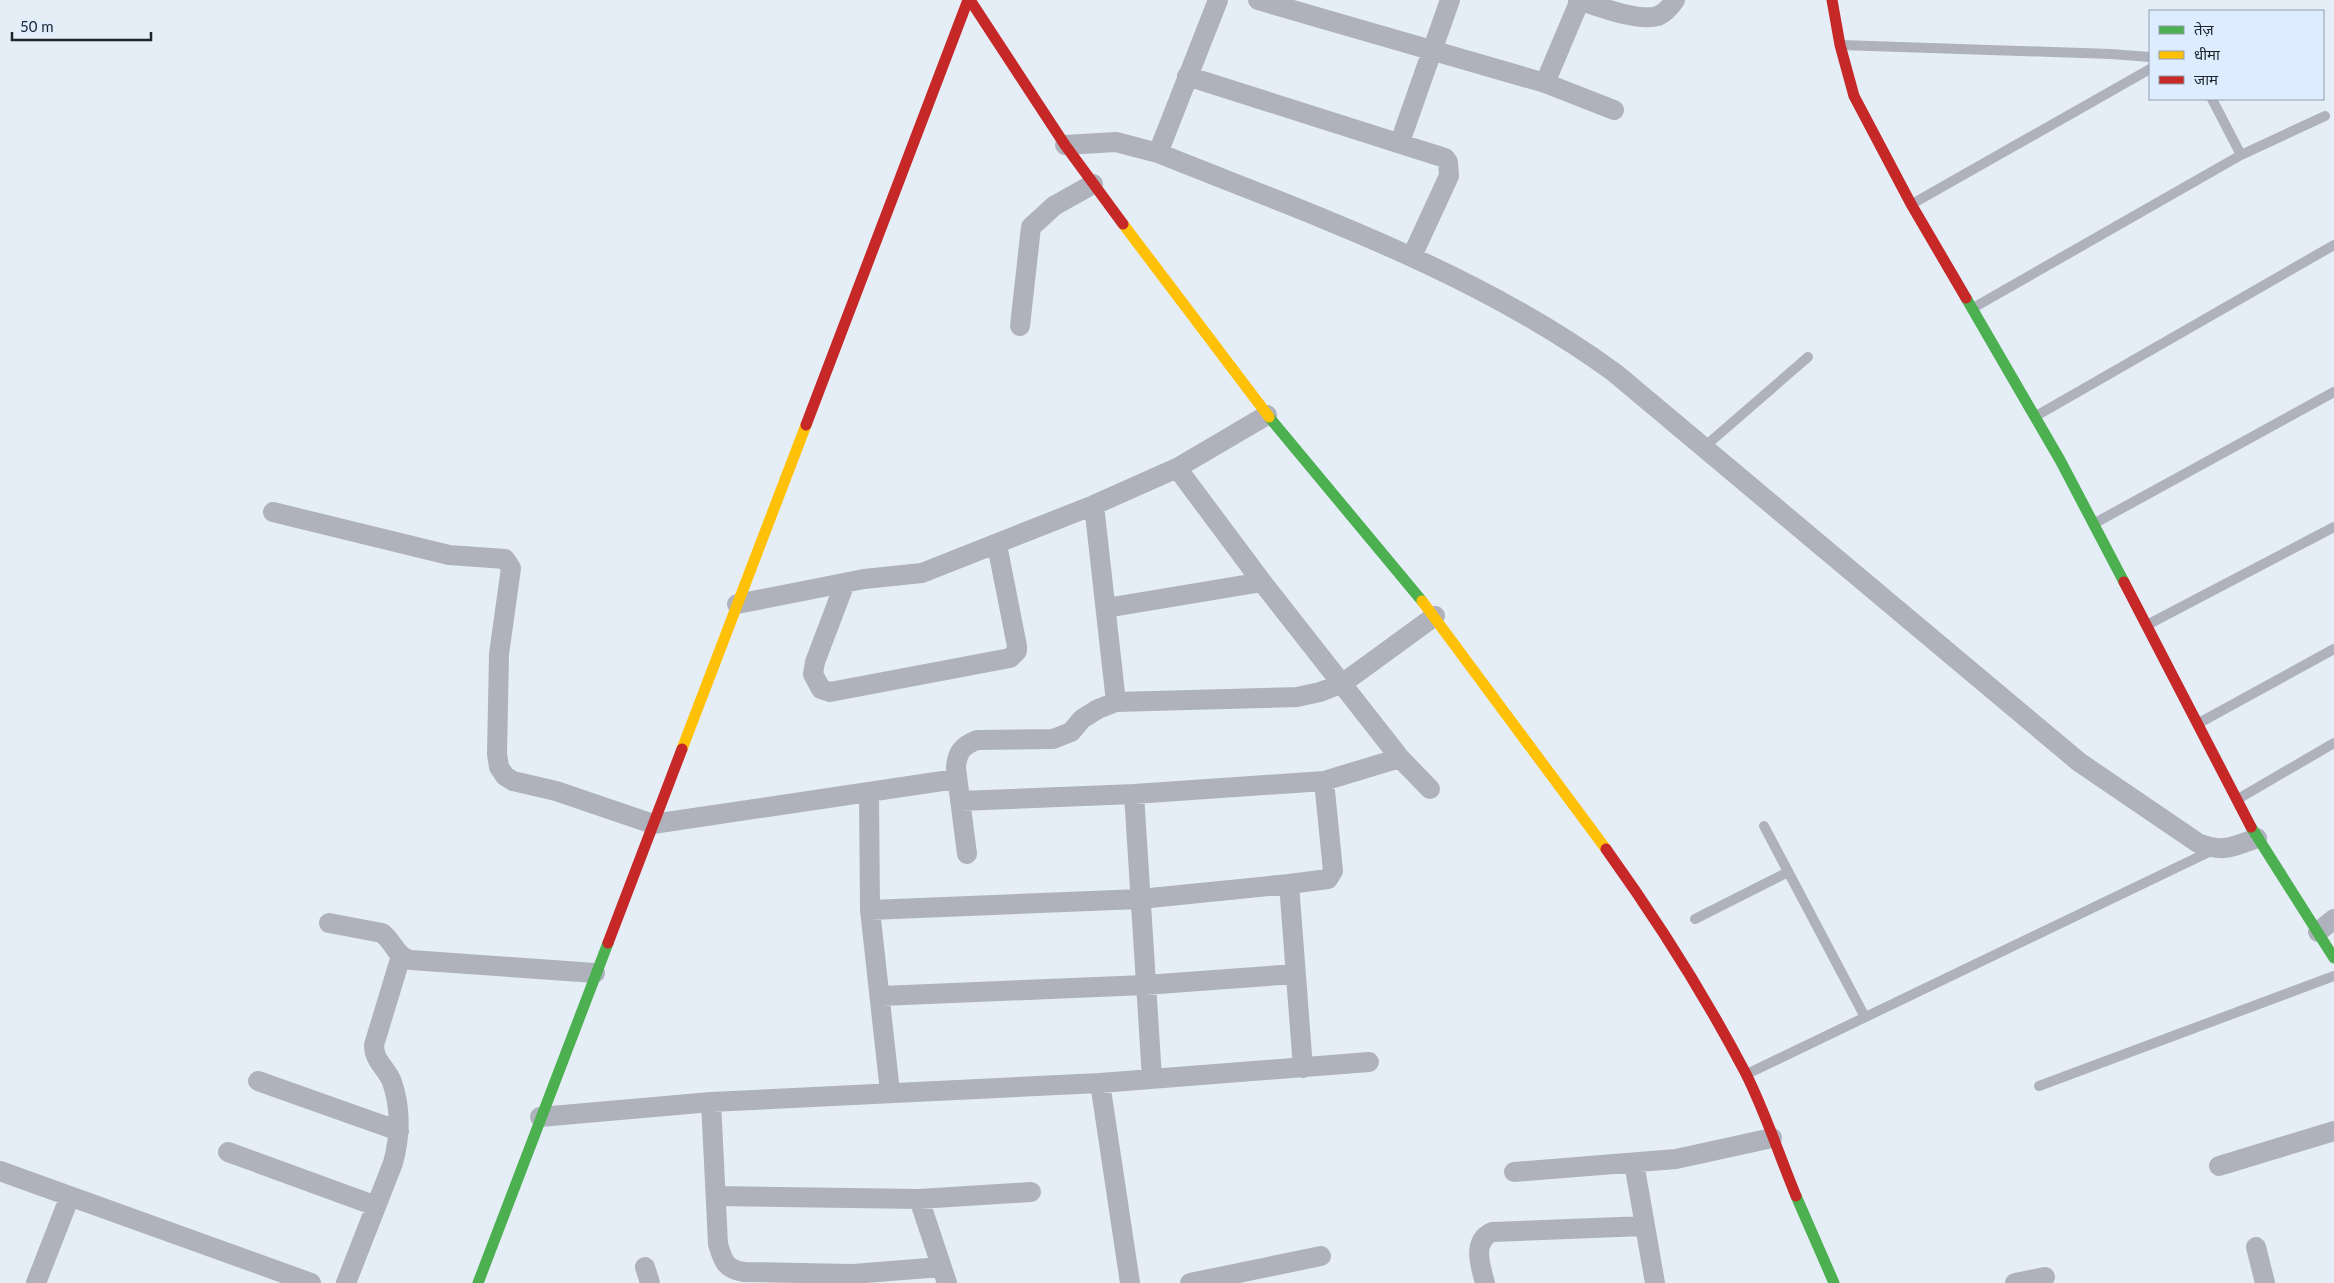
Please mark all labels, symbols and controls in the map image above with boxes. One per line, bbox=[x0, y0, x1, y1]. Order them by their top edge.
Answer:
scale bar bbox=[12, 10, 151, 42]
legend bbox=[2149, 10, 2324, 100]
text: 50 m bbox=[20, 17, 54, 35]
text: तेज़ bbox=[2194, 20, 2215, 38]
text: धीमा bbox=[2194, 45, 2221, 63]
text: जाम bbox=[2194, 70, 2219, 88]

